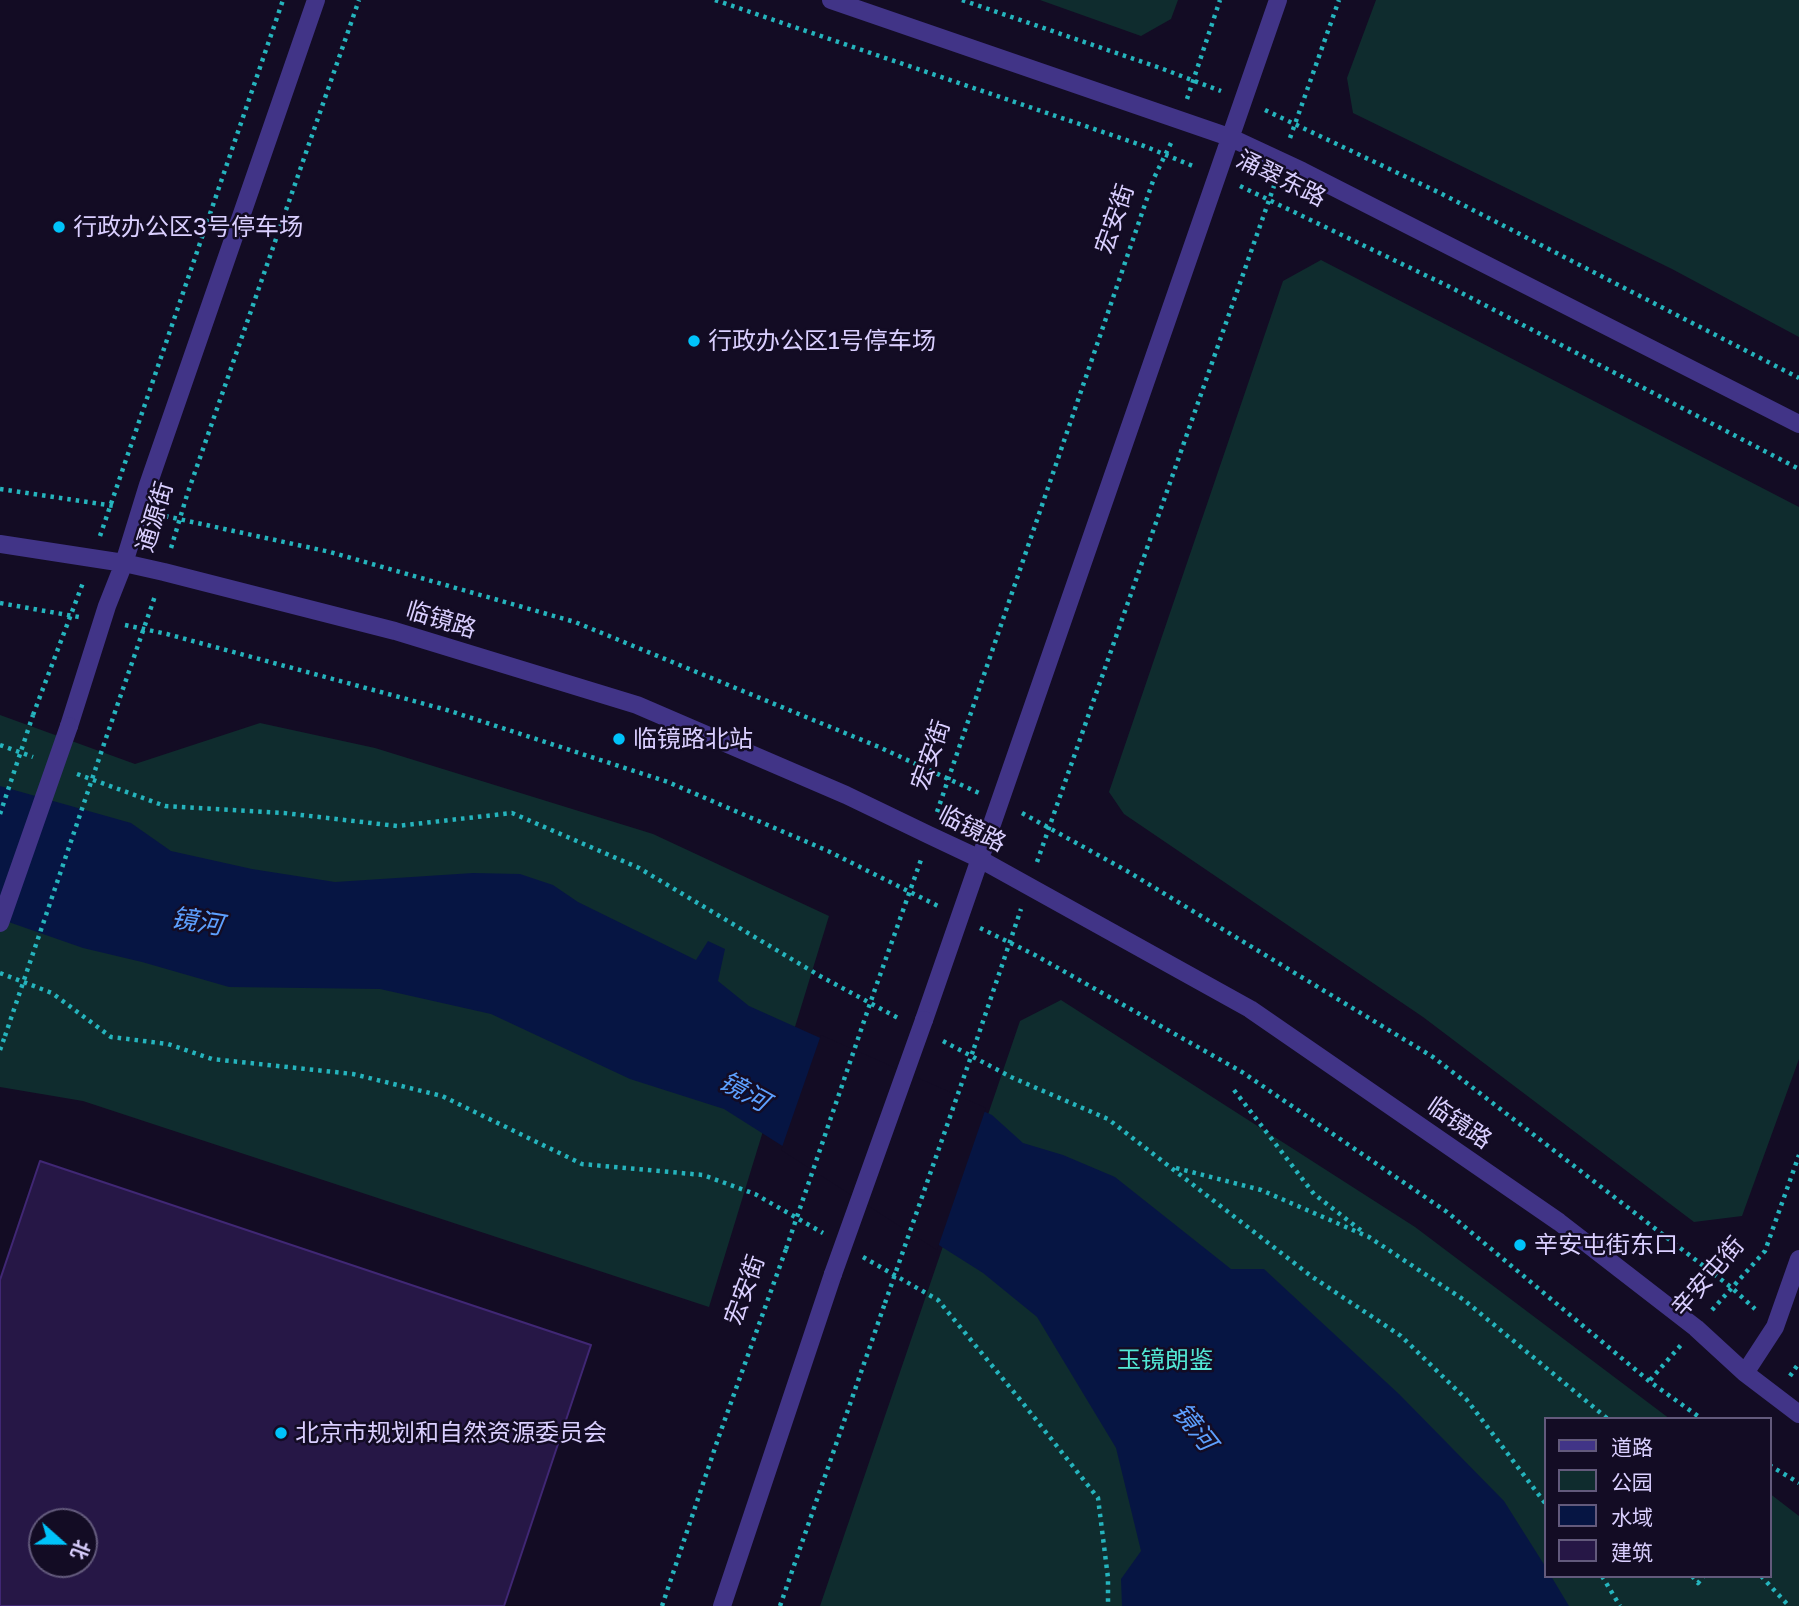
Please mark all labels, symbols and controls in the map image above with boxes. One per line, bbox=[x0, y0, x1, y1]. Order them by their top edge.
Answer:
street label: 涌翠东路 bbox=[1232, 145, 1330, 213]
street label: 宏安街 bbox=[1090, 180, 1140, 258]
place label: 行政办公区3号停车场 bbox=[73, 213, 303, 241]
marker: 行政办公区3号停车场 bbox=[51, 219, 67, 235]
place label: 行政办公区1号停车场 bbox=[708, 327, 936, 355]
marker: 行政办公区1号停车场 bbox=[686, 333, 702, 349]
street label: 通源街 bbox=[131, 478, 179, 556]
street label: 临镜路 bbox=[402, 596, 480, 644]
street label: 宏安街 bbox=[906, 716, 956, 794]
place label: 临镜路北站 bbox=[633, 725, 753, 753]
marker: 临镜路北站 bbox=[611, 731, 627, 747]
street label: 临镜路 bbox=[933, 800, 1011, 858]
water label: 镜河 bbox=[169, 903, 225, 941]
water label: 镜河 bbox=[714, 1066, 774, 1118]
street label: 临镜路 bbox=[1421, 1091, 1497, 1155]
place label: 辛安屯街东口 bbox=[1534, 1231, 1678, 1259]
street label: 辛安屯街 bbox=[1666, 1231, 1750, 1323]
marker: 辛安屯街东口 bbox=[1512, 1237, 1528, 1253]
street label: 宏安街 bbox=[719, 1251, 771, 1329]
park label: 玉镜朗鉴 bbox=[1117, 1346, 1213, 1374]
water label: 镜河 bbox=[1166, 1397, 1222, 1457]
legend bbox=[1544, 1417, 1771, 1578]
place label: 北京市规划和自然资源委员会 bbox=[295, 1419, 607, 1447]
marker: 北京市规划和自然资源委员会 bbox=[273, 1425, 289, 1441]
text: 道路 bbox=[1611, 1434, 1653, 1460]
text: 公园 bbox=[1611, 1469, 1653, 1495]
text: 水域 bbox=[1611, 1504, 1653, 1530]
north arrow bbox=[28, 1508, 98, 1578]
text: 北 bbox=[67, 1537, 95, 1563]
text: 建筑 bbox=[1611, 1539, 1653, 1565]

